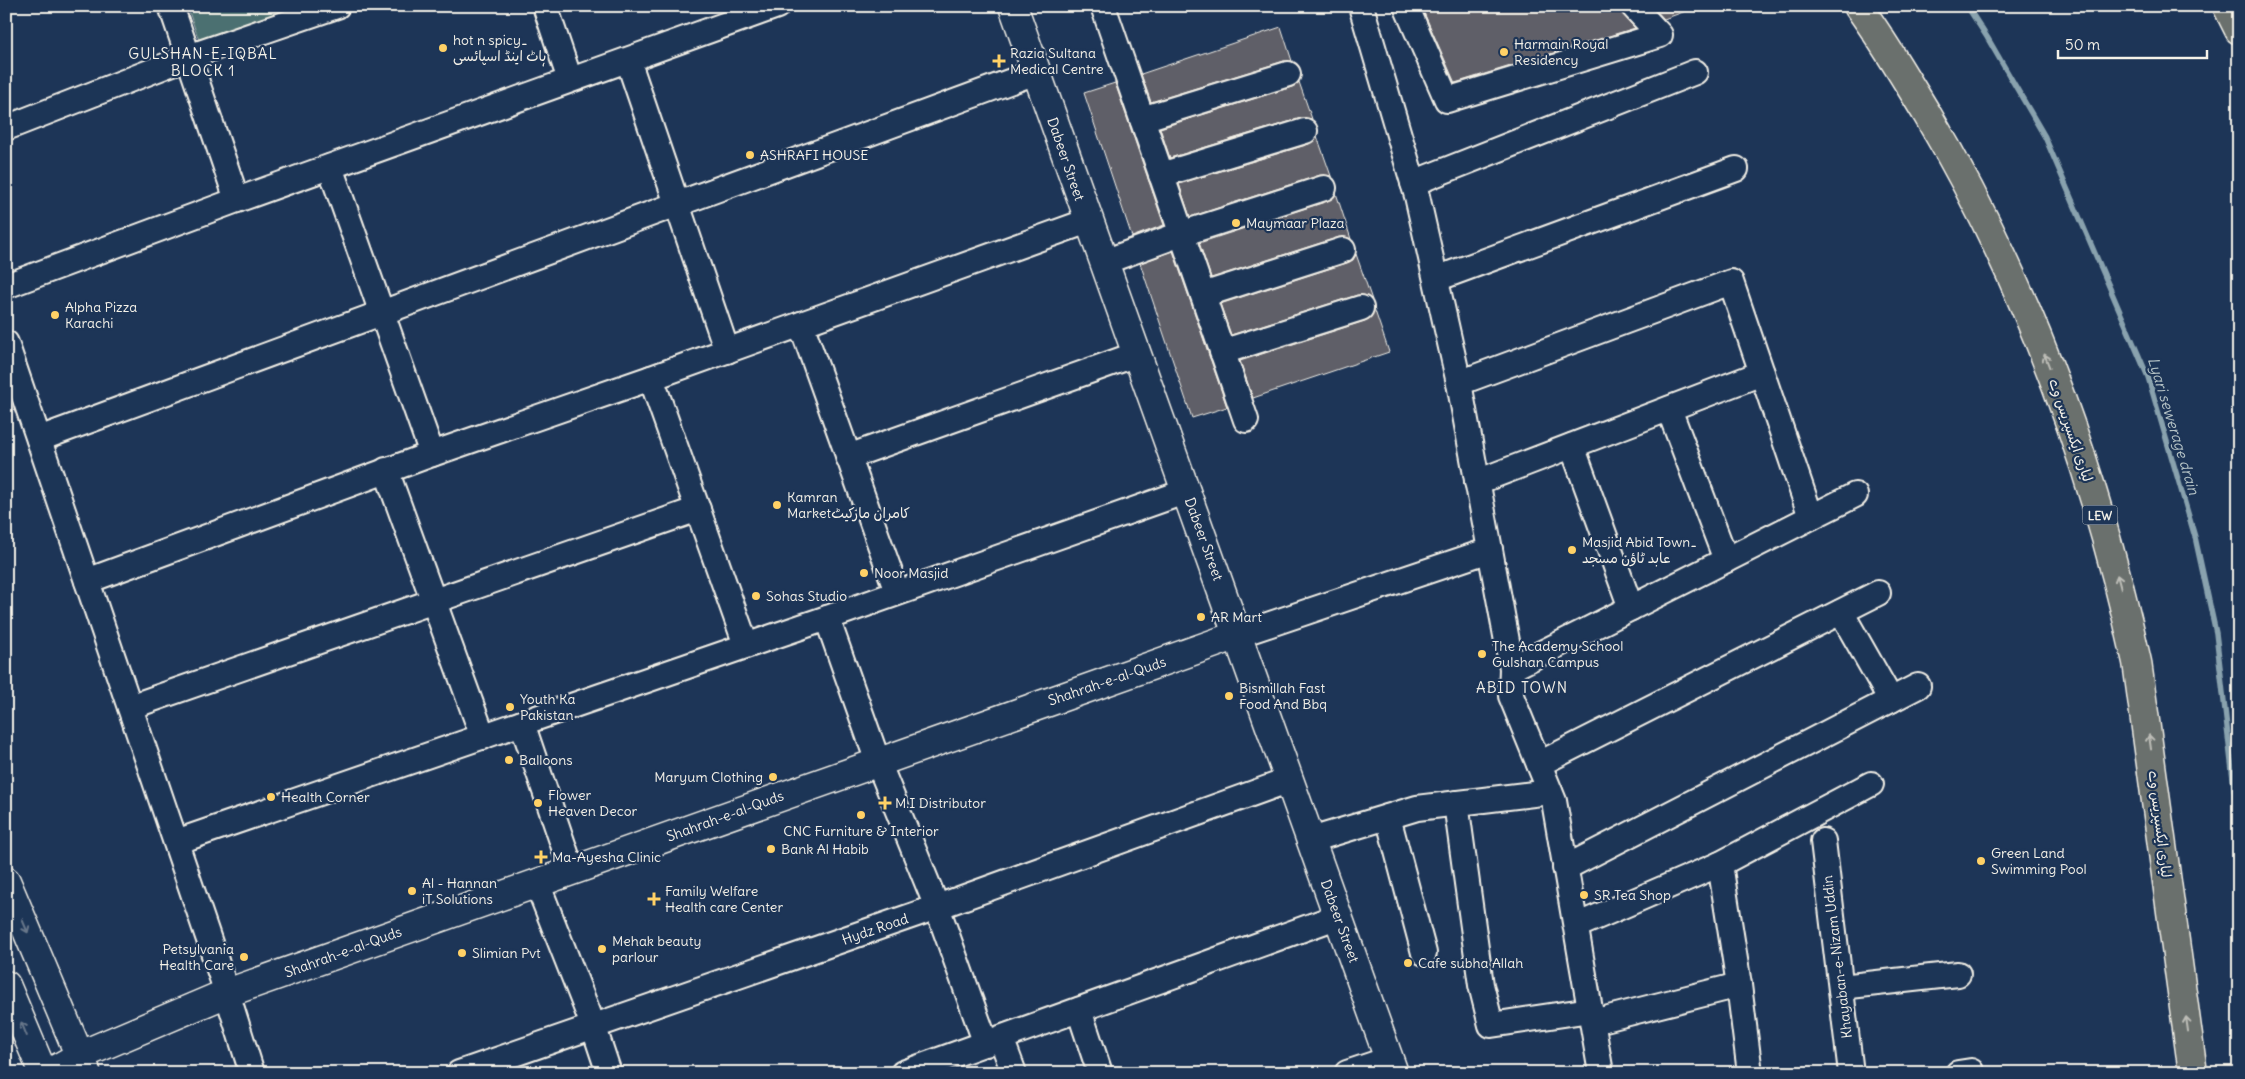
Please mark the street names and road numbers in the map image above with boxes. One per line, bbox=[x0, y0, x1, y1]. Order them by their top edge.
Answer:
street label: Dabeer Street bbox=[1043, 115, 1089, 203]
street label: لیاری ایکسپریس وے bbox=[2044, 376, 2097, 484]
street label: Dabeer Street bbox=[1181, 495, 1227, 583]
road number: LEW bbox=[2082, 506, 2118, 524]
street label: Shahrah-e-al-Quds bbox=[1046, 652, 1168, 710]
street label: لیاری ایکسپریس وے bbox=[2143, 769, 2176, 879]
street label: Shahrah-e-al-Quds bbox=[664, 786, 786, 846]
street label: Khayaban-e-Nizam Uddin bbox=[1818, 875, 1856, 1039]
street label: Dabeer Street bbox=[1317, 877, 1363, 965]
street label: Hydz Road bbox=[839, 909, 911, 949]
street label: Shahrah-e-al-Quds bbox=[282, 922, 404, 982]

